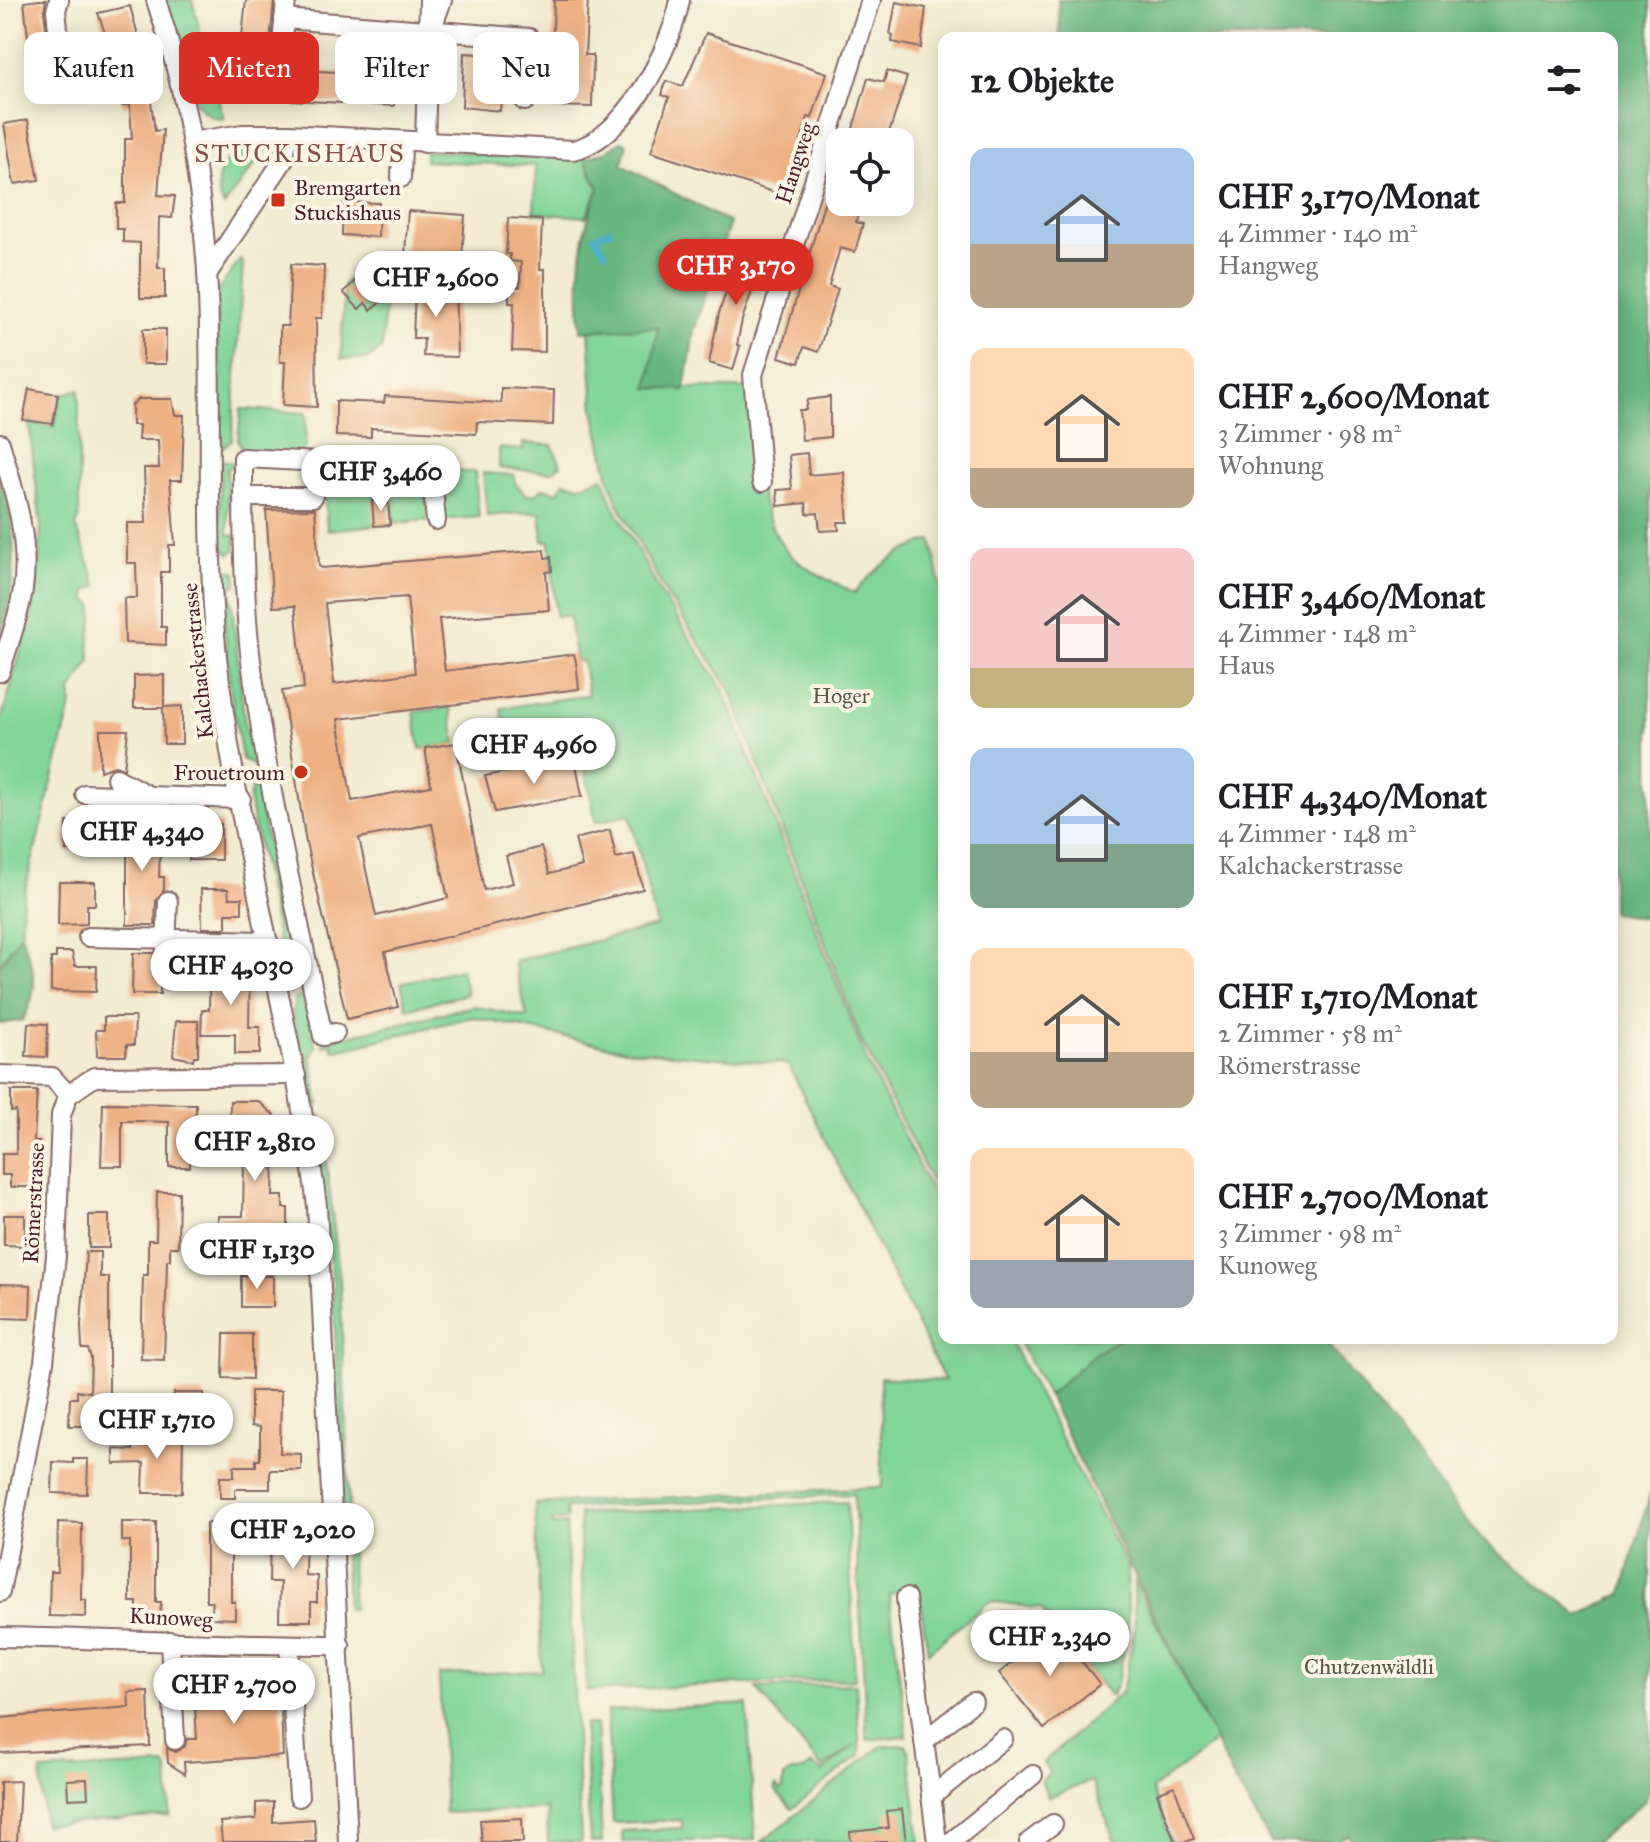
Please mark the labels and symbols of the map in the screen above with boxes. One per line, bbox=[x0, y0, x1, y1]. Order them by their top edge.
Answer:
street label: Hangweg bbox=[770, 118, 822, 207]
district label: STUCKISHAUS bbox=[194, 137, 406, 169]
place label: Bremgarten Stuckishaus bbox=[294, 174, 401, 226]
marker: Bremgarten Stuckishaus bbox=[269, 191, 287, 209]
pin: CHF 3,170 bbox=[644, 239, 828, 307]
pin: CHF 2,600 bbox=[344, 251, 528, 319]
pin: CHF 3,460 bbox=[289, 445, 473, 513]
street label: Kalchackerstrasse bbox=[176, 582, 219, 740]
park label: Hoger bbox=[812, 682, 871, 709]
pin: CHF 4,960 bbox=[442, 718, 626, 786]
place label: Frouetroum bbox=[173, 759, 286, 786]
marker: Frouetroum bbox=[292, 763, 310, 781]
pin: CHF 4,340 bbox=[50, 805, 234, 873]
pin: CHF 4,030 bbox=[139, 939, 323, 1007]
pin: CHF 2,810 bbox=[163, 1115, 347, 1183]
street label: Römerstrasse bbox=[17, 1142, 50, 1264]
pin: CHF 1,130 bbox=[165, 1223, 349, 1291]
pin: CHF 1,710 bbox=[65, 1393, 249, 1461]
pin: CHF 2,020 bbox=[201, 1503, 385, 1571]
street label: Kunoweg bbox=[128, 1602, 214, 1633]
pin: CHF 2,340 bbox=[958, 1610, 1142, 1678]
park label: Chutzenwäldli bbox=[1304, 1653, 1434, 1680]
pin: CHF 2,700 bbox=[142, 1658, 326, 1726]

